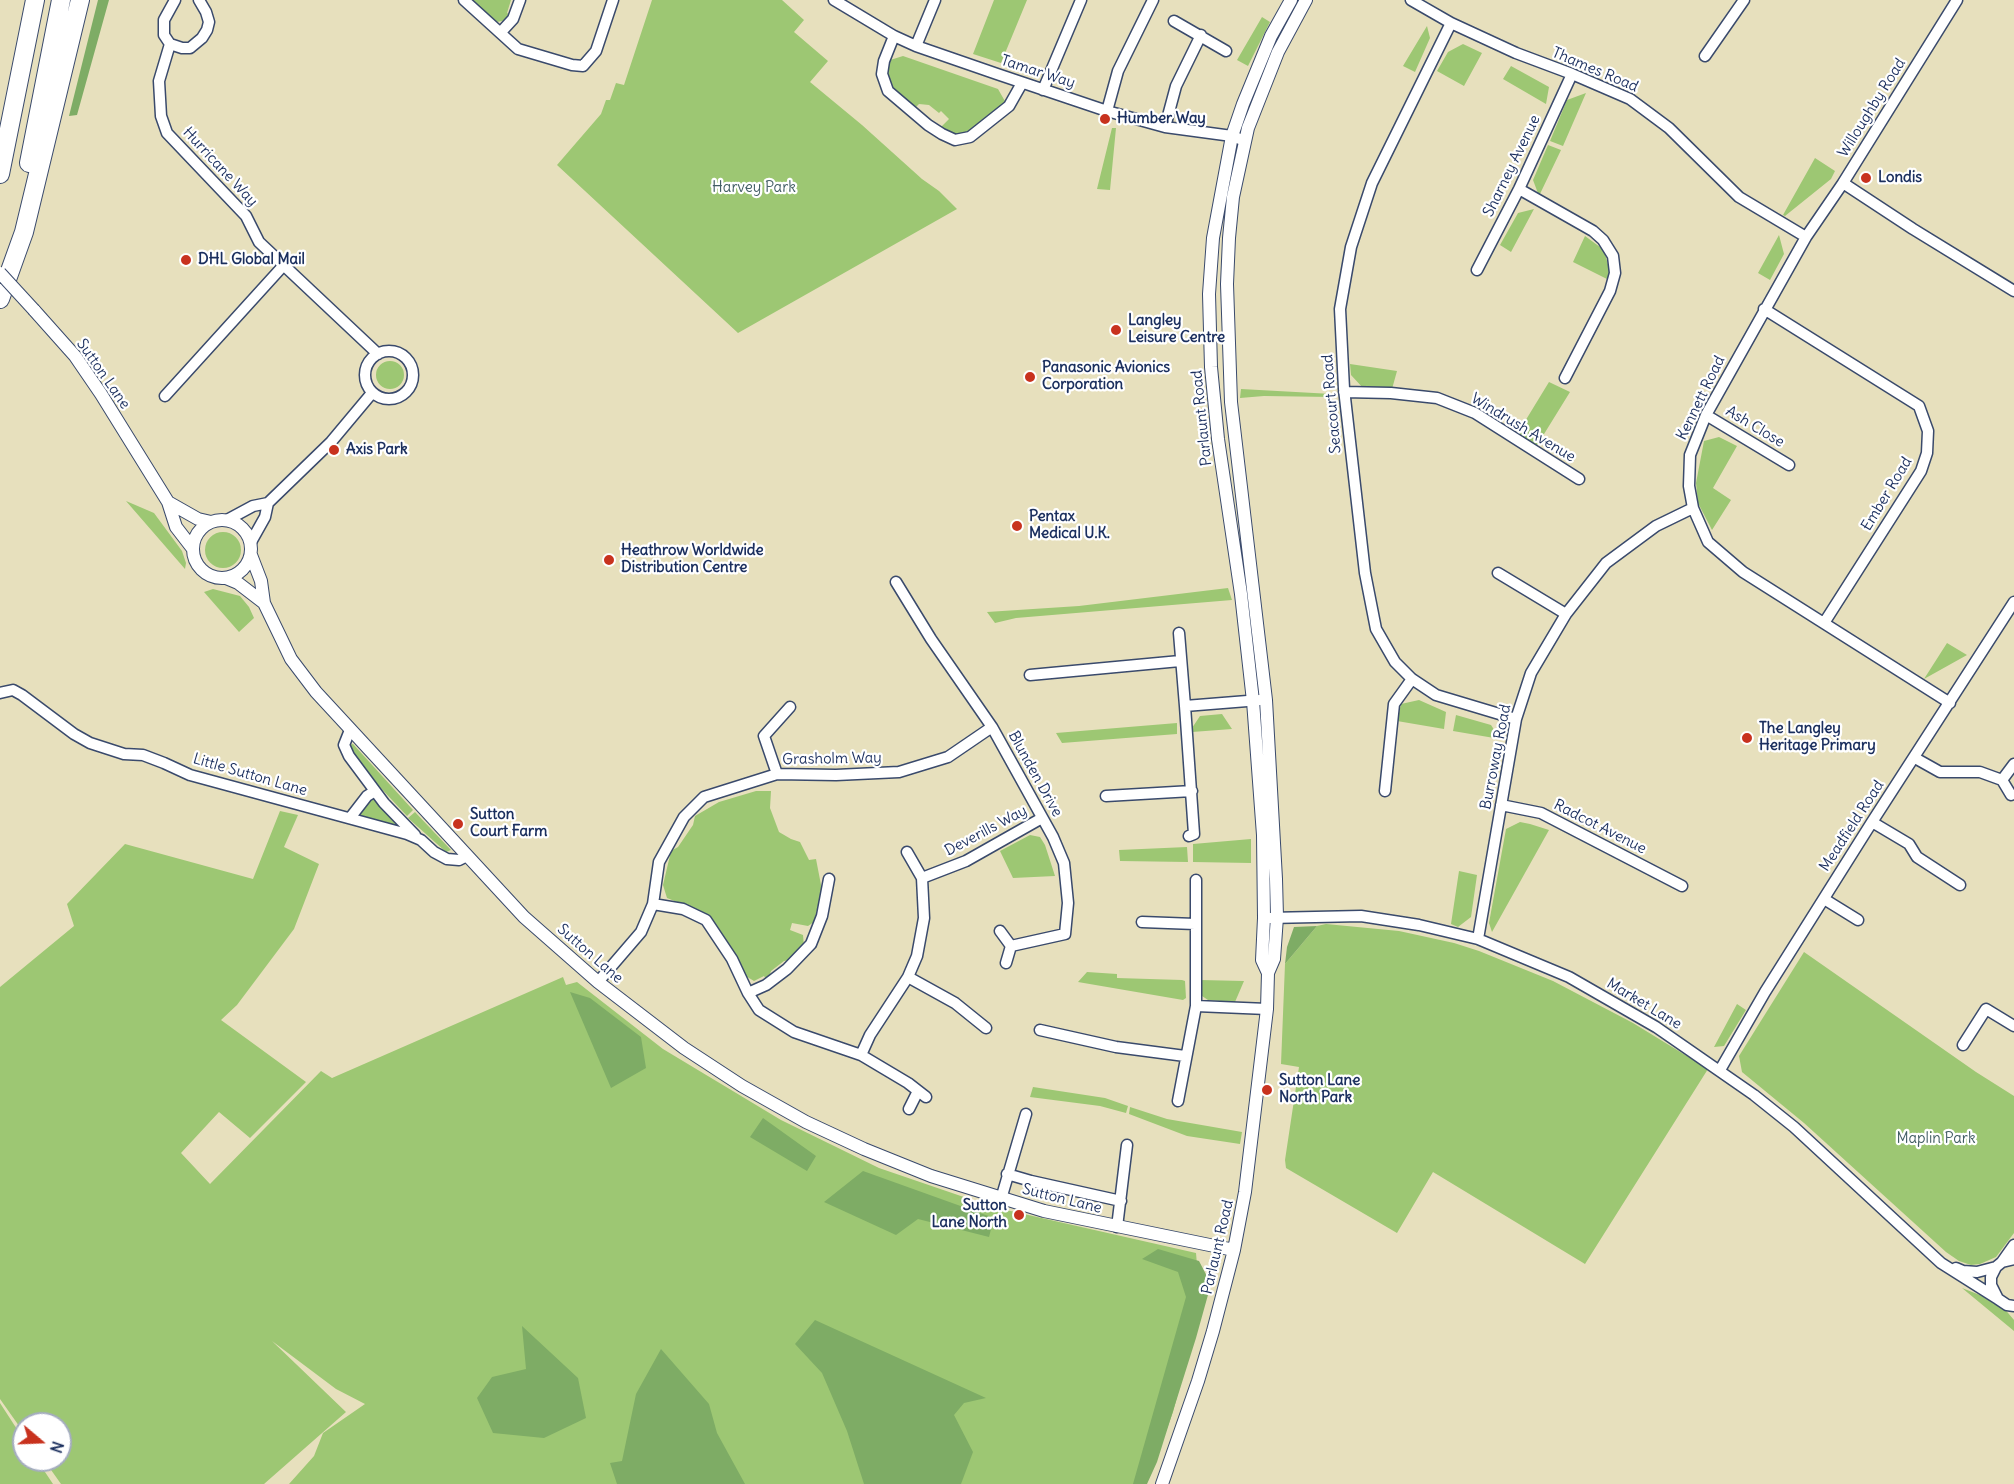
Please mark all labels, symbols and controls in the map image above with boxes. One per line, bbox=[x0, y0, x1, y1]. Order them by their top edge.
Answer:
street label: Thames Road bbox=[1549, 44, 1641, 96]
street label: Tamar Way bbox=[999, 52, 1077, 92]
street label: Willoughby Road bbox=[1834, 55, 1910, 161]
place label: Humber Way bbox=[1117, 110, 1206, 128]
marker: Humber Way bbox=[1098, 112, 1112, 126]
street label: Sharney Avenue bbox=[1480, 112, 1544, 220]
street label: Hurricane Way bbox=[179, 124, 261, 210]
place label: Londis bbox=[1878, 169, 1922, 187]
marker: Londis bbox=[1859, 171, 1873, 185]
park label: Harvey Park bbox=[712, 179, 796, 197]
place label: DHL Global Mail bbox=[198, 251, 305, 269]
marker: DHL Global Mail bbox=[179, 253, 193, 267]
place label: Langley Leisure Centre bbox=[1128, 312, 1225, 347]
marker: Langley Leisure Centre bbox=[1109, 323, 1123, 337]
street label: Sutton Lane bbox=[72, 336, 134, 412]
street label: Kennett Road bbox=[1673, 353, 1729, 443]
street label: Seacourt Road bbox=[1319, 354, 1345, 454]
place label: Panasonic Avionics Corporation bbox=[1042, 359, 1170, 394]
street label: Parlaunt Road bbox=[1188, 369, 1216, 467]
marker: Panasonic Avionics Corporation bbox=[1023, 370, 1037, 384]
street label: Windrush Avenue bbox=[1467, 390, 1579, 466]
street label: Ash Close bbox=[1722, 402, 1788, 452]
place label: Axis Park bbox=[346, 441, 408, 459]
marker: Axis Park bbox=[327, 443, 341, 457]
street label: Ember Road bbox=[1858, 454, 1916, 534]
place label: Pentax Medical U.K. bbox=[1029, 508, 1110, 543]
marker: Pentax Medical U.K. bbox=[1010, 519, 1024, 533]
place label: Heathrow Worldwide Distribution Centre bbox=[621, 542, 764, 577]
marker: Heathrow Worldwide Distribution Centre bbox=[602, 553, 616, 567]
street label: Burroway Road bbox=[1477, 703, 1515, 811]
place label: The Langley Heritage Primary bbox=[1759, 720, 1876, 755]
street label: Blunden Drive bbox=[1004, 728, 1066, 820]
marker: The Langley Heritage Primary bbox=[1740, 731, 1754, 745]
street label: Grasholm Way bbox=[782, 749, 882, 769]
street label: Little Sutton Lane bbox=[191, 750, 309, 800]
street label: Meadfield Road bbox=[1816, 777, 1888, 875]
street label: Radcot Avenue bbox=[1551, 796, 1649, 858]
street label: Deverills Way bbox=[942, 802, 1030, 860]
place label: Sutton Court Farm bbox=[470, 806, 547, 841]
marker: Sutton Court Farm bbox=[451, 817, 465, 831]
street label: Sutton Lane bbox=[553, 921, 627, 987]
street label: Market Lane bbox=[1603, 975, 1685, 1033]
place label: Sutton Lane North Park bbox=[1279, 1072, 1360, 1107]
marker: Sutton Lane North Park bbox=[1260, 1083, 1274, 1097]
park label: Maplin Park bbox=[1896, 1130, 1976, 1148]
street label: Sutton Lane bbox=[1020, 1180, 1104, 1218]
place label: Sutton Lane North bbox=[932, 1197, 1007, 1232]
street label: Parlaunt Road bbox=[1198, 1198, 1238, 1296]
marker: Sutton Lane North bbox=[1012, 1208, 1026, 1222]
north arrow bbox=[12, 1412, 72, 1472]
text: N bbox=[46, 1439, 68, 1456]

